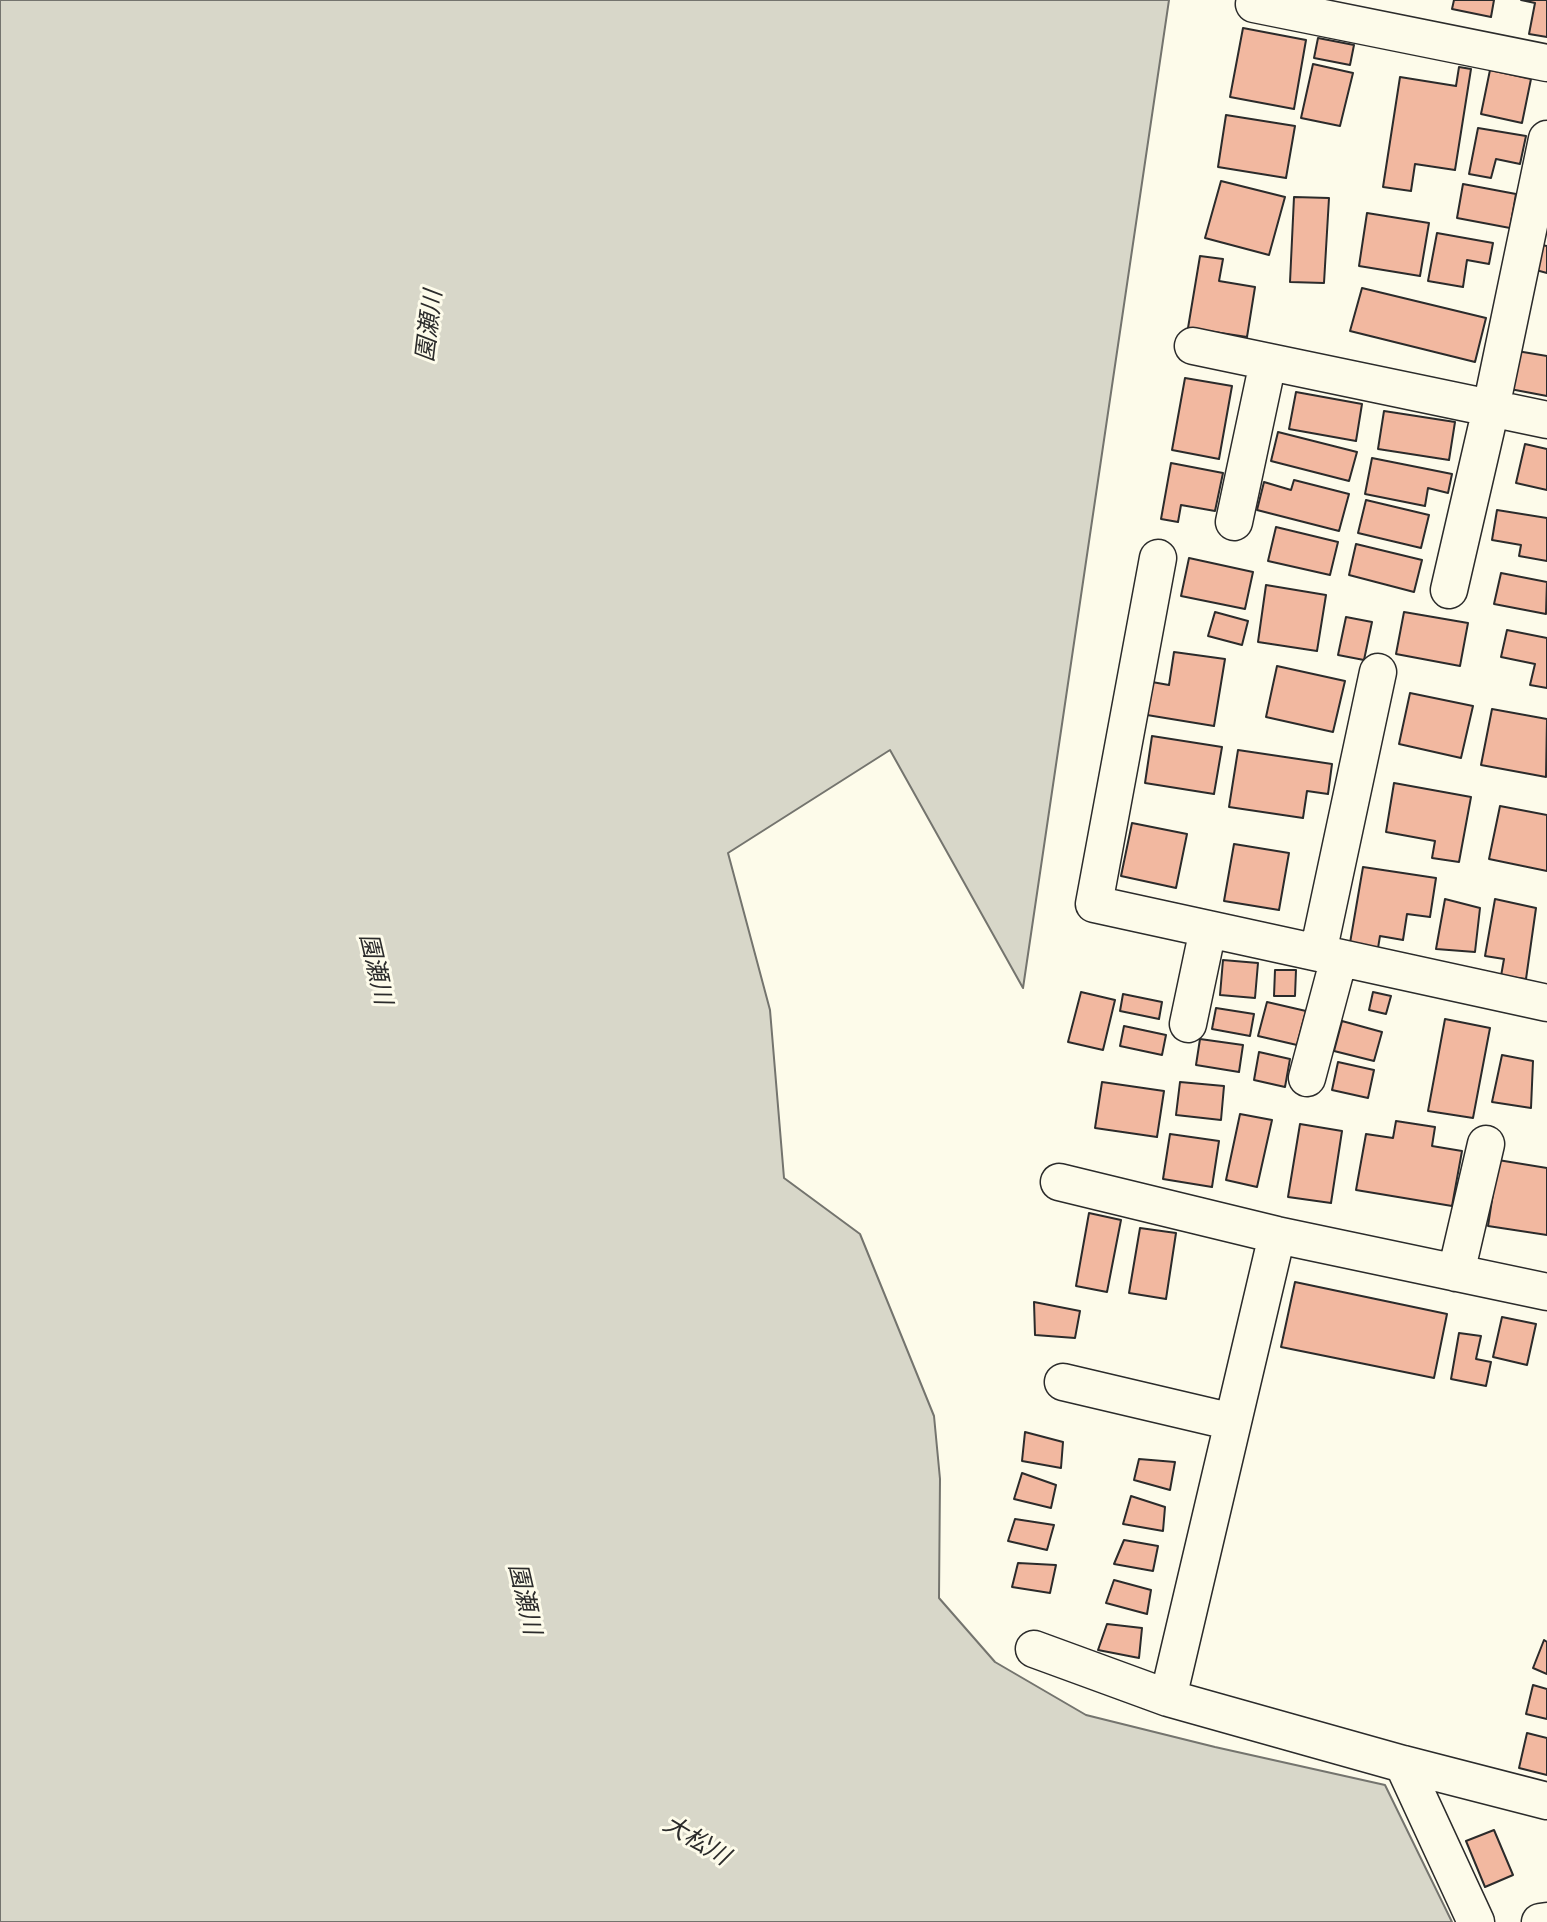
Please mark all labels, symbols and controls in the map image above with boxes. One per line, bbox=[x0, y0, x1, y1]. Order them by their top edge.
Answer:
water label: 園瀬川 bbox=[411, 289, 449, 363]
water label: 園瀬川 bbox=[353, 931, 397, 1007]
water label: 園瀬川 bbox=[502, 1561, 546, 1637]
water label: 大松川 bbox=[658, 1810, 734, 1872]

